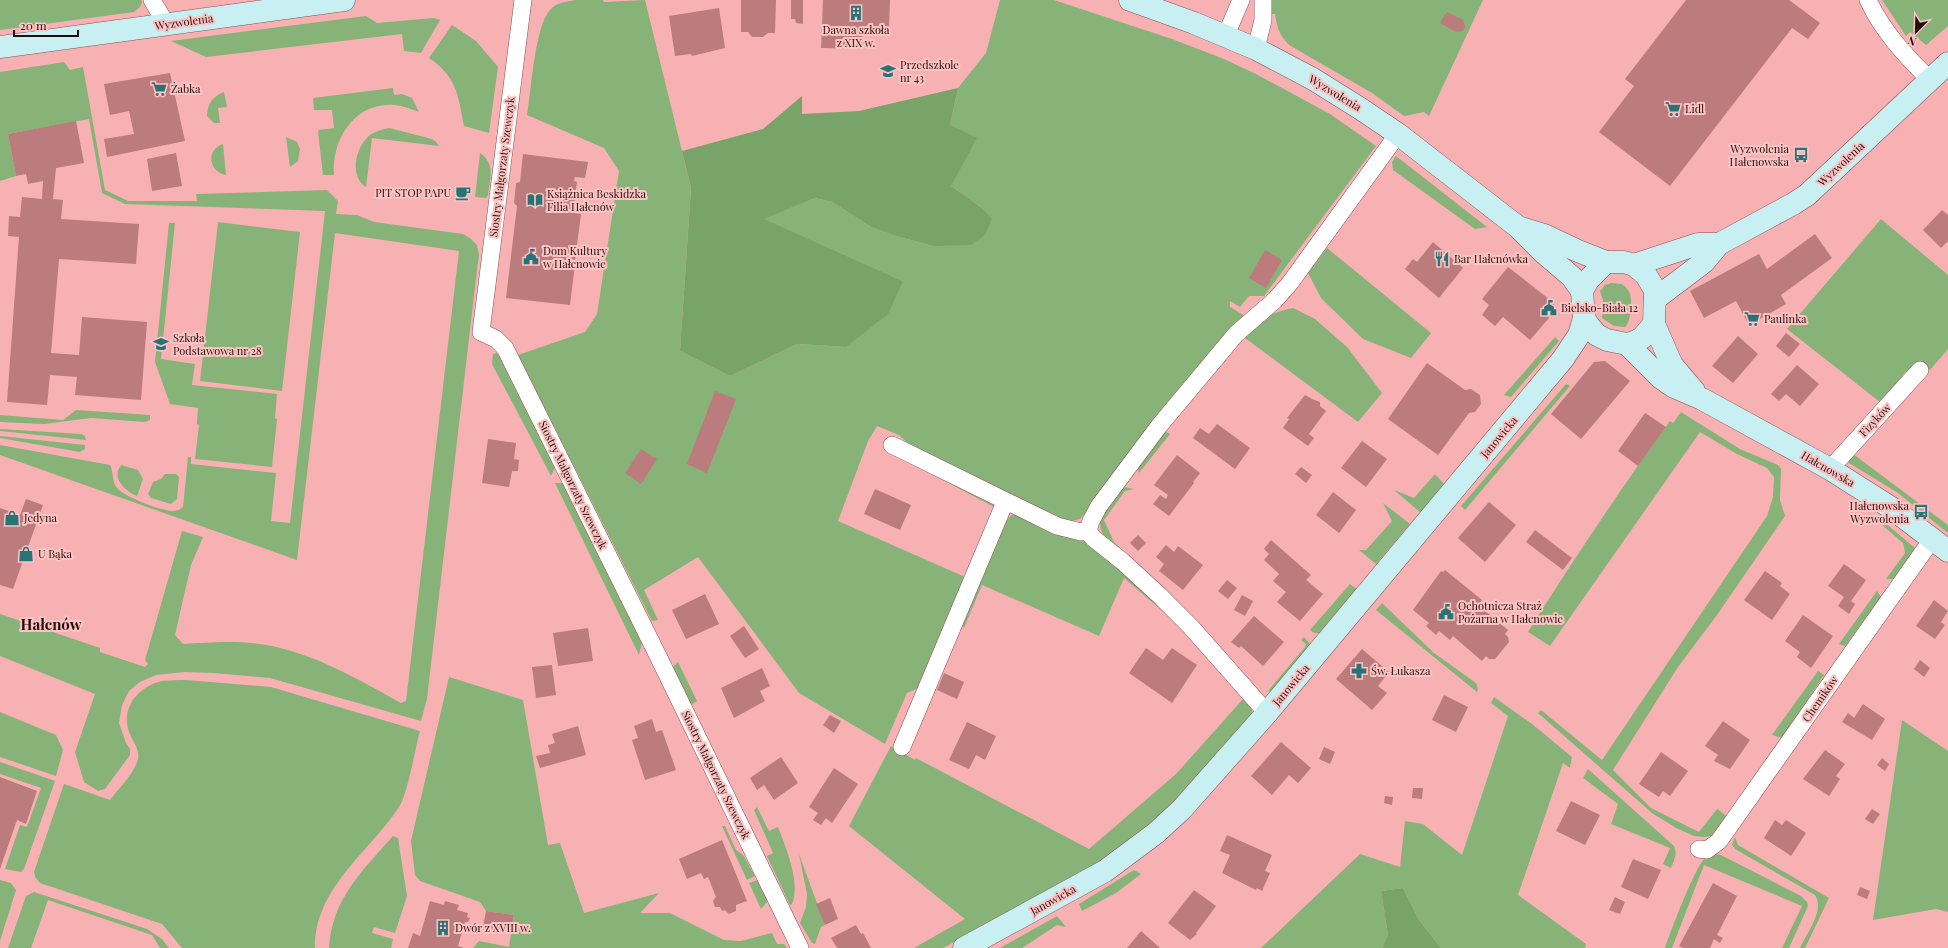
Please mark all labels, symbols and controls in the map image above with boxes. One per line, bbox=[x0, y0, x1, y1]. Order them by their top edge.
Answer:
building icon: Dawna szkoła z XIX w. bbox=[847, 4, 865, 22]
street label: Wyzwolenia bbox=[153, 10, 215, 33]
scale bar bbox=[14, 12, 78, 38]
north arrow bbox=[1896, 12, 1936, 52]
text: 20 m bbox=[20, 17, 47, 33]
place label: Dawna szkoła z XIX w. bbox=[823, 22, 890, 50]
text: N bbox=[1905, 33, 1918, 50]
place label: Przedszkole nr 43 bbox=[900, 57, 959, 85]
school or university icon: Przedszkole nr 43 bbox=[879, 62, 897, 80]
street label: Wyzwolenia bbox=[1305, 71, 1365, 114]
supermarket icon: Żabka bbox=[150, 80, 168, 98]
place label: Żabka bbox=[171, 81, 201, 96]
street label: Siostry Małgorzaty Szewczyk bbox=[485, 96, 518, 238]
supermarket icon: Lidl bbox=[1664, 100, 1682, 118]
place label: Lidl bbox=[1685, 101, 1704, 116]
street label: Wyzwolenia bbox=[1813, 138, 1868, 190]
place label: Wyzwolenia Hałcnowska bbox=[1729, 141, 1790, 169]
bus stop icon: Wyzwolenia Hałcnowska bbox=[1792, 146, 1810, 164]
cafe icon: PIT STOP PAPU bbox=[454, 184, 472, 202]
place label: PIT STOP PAPU bbox=[375, 185, 451, 200]
place label: Książnica Beskidzka Filia Hałcnów bbox=[547, 186, 646, 214]
library icon: Książnica Beskidzka Filia Hałcnów bbox=[526, 191, 544, 209]
place label: Dom Kultury w Hałcnowie bbox=[543, 243, 607, 271]
public building icon: Dom Kultury w Hałcnowie bbox=[522, 248, 540, 266]
restaurant icon: Bar Hałcnówka bbox=[1433, 250, 1451, 268]
place label: Bar Hałcnówka bbox=[1454, 251, 1529, 266]
public building icon: Bielsko-Biała 12 bbox=[1540, 299, 1558, 317]
place label: Bielsko-Biała 12 bbox=[1561, 300, 1638, 315]
supermarket icon: Paulinka bbox=[1743, 310, 1761, 328]
place label: Paulinka bbox=[1764, 311, 1807, 326]
place label: Szkoła Podstawowa nr 28 bbox=[173, 330, 262, 358]
school or university icon: Szkoła Podstawowa nr 28 bbox=[152, 335, 170, 353]
street label: Fizyków bbox=[1855, 399, 1894, 439]
street label: Janowicka bbox=[1476, 412, 1521, 461]
street label: Siostry Małgorzaty Szewczyk bbox=[536, 418, 611, 552]
street label: Hałcnowska bbox=[1799, 447, 1858, 490]
place label: Hałcnowska Wyzwolenia bbox=[1849, 498, 1910, 526]
bus stop icon: Hałcnowska Wyzwolenia bbox=[1912, 503, 1930, 521]
shop icon: Jedyna bbox=[3, 509, 21, 527]
place label: Jedyna bbox=[23, 510, 57, 525]
shop icon: U Bąka bbox=[17, 545, 35, 563]
place label: U Bąka bbox=[38, 546, 73, 561]
place label: Ochotnicza Straż Pożarna w Hałcnowie bbox=[1458, 598, 1564, 626]
public building icon: Ochotnicza Straż Pożarna w Hałcnowie bbox=[1437, 603, 1455, 621]
district label: Hałcnów bbox=[21, 614, 82, 634]
street label: Janowicka bbox=[1268, 660, 1313, 709]
pharmacy icon: Św. Łukasza bbox=[1350, 662, 1368, 680]
place label: Św. Łukasza bbox=[1371, 663, 1431, 678]
street label: Chemików bbox=[1798, 672, 1841, 725]
street label: Siostry Małgorzaty Szewczyk bbox=[679, 708, 754, 842]
street label: Janowicka bbox=[1026, 881, 1079, 919]
building icon: Dwór z XVIII w. bbox=[434, 919, 452, 937]
place label: Dwór z XVIII w. bbox=[455, 920, 531, 935]

